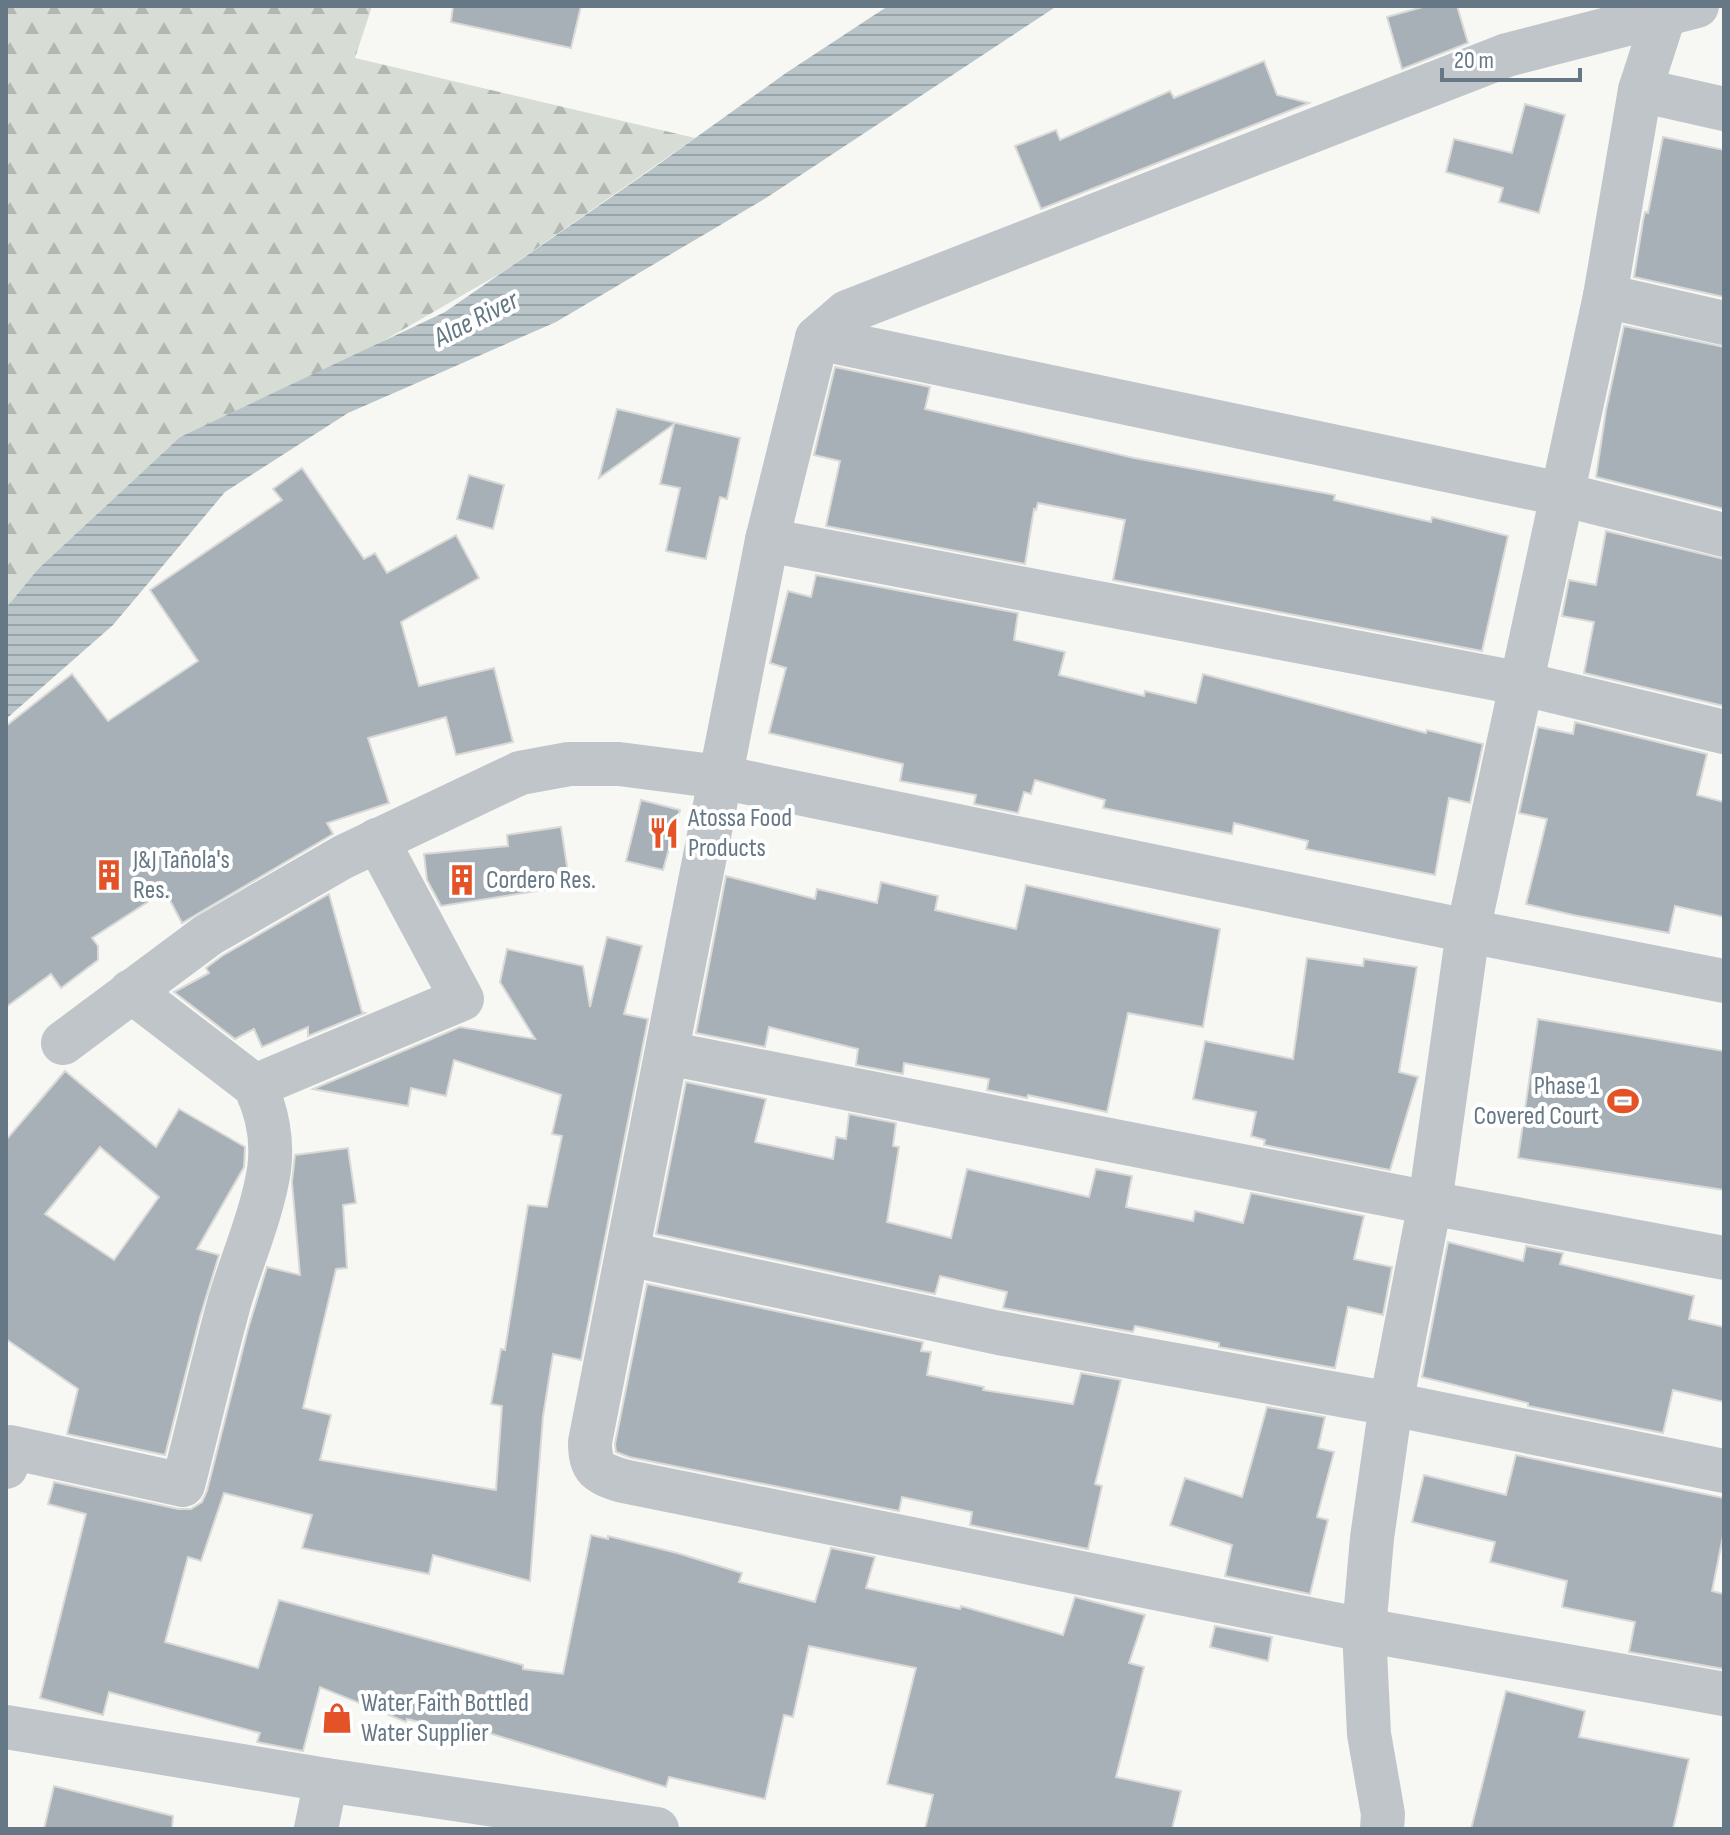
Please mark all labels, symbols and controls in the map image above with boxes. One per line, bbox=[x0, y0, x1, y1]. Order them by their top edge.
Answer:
scale bar bbox=[1442, 32, 1580, 82]
text: 20 m bbox=[1454, 46, 1494, 75]
water label: Alae River bbox=[427, 283, 525, 355]
place label: Atossa Food Products bbox=[687, 803, 792, 864]
restaurant icon: Atossa Food Products bbox=[647, 816, 681, 850]
place label: J&J Tañola's Res. bbox=[132, 845, 230, 906]
building icon: J&J Tañola's Res. bbox=[92, 858, 126, 892]
building icon: Cordero Res. bbox=[445, 863, 479, 897]
place label: Cordero Res. bbox=[486, 865, 596, 896]
place label: Phase 1 Covered Court bbox=[1474, 1071, 1599, 1132]
sports icon: Phase 1 Covered Court bbox=[1606, 1084, 1640, 1118]
place label: Water Faith Bottled Water Supplier bbox=[361, 1688, 529, 1749]
shop icon: Water Faith Bottled Water Supplier bbox=[320, 1701, 354, 1735]

